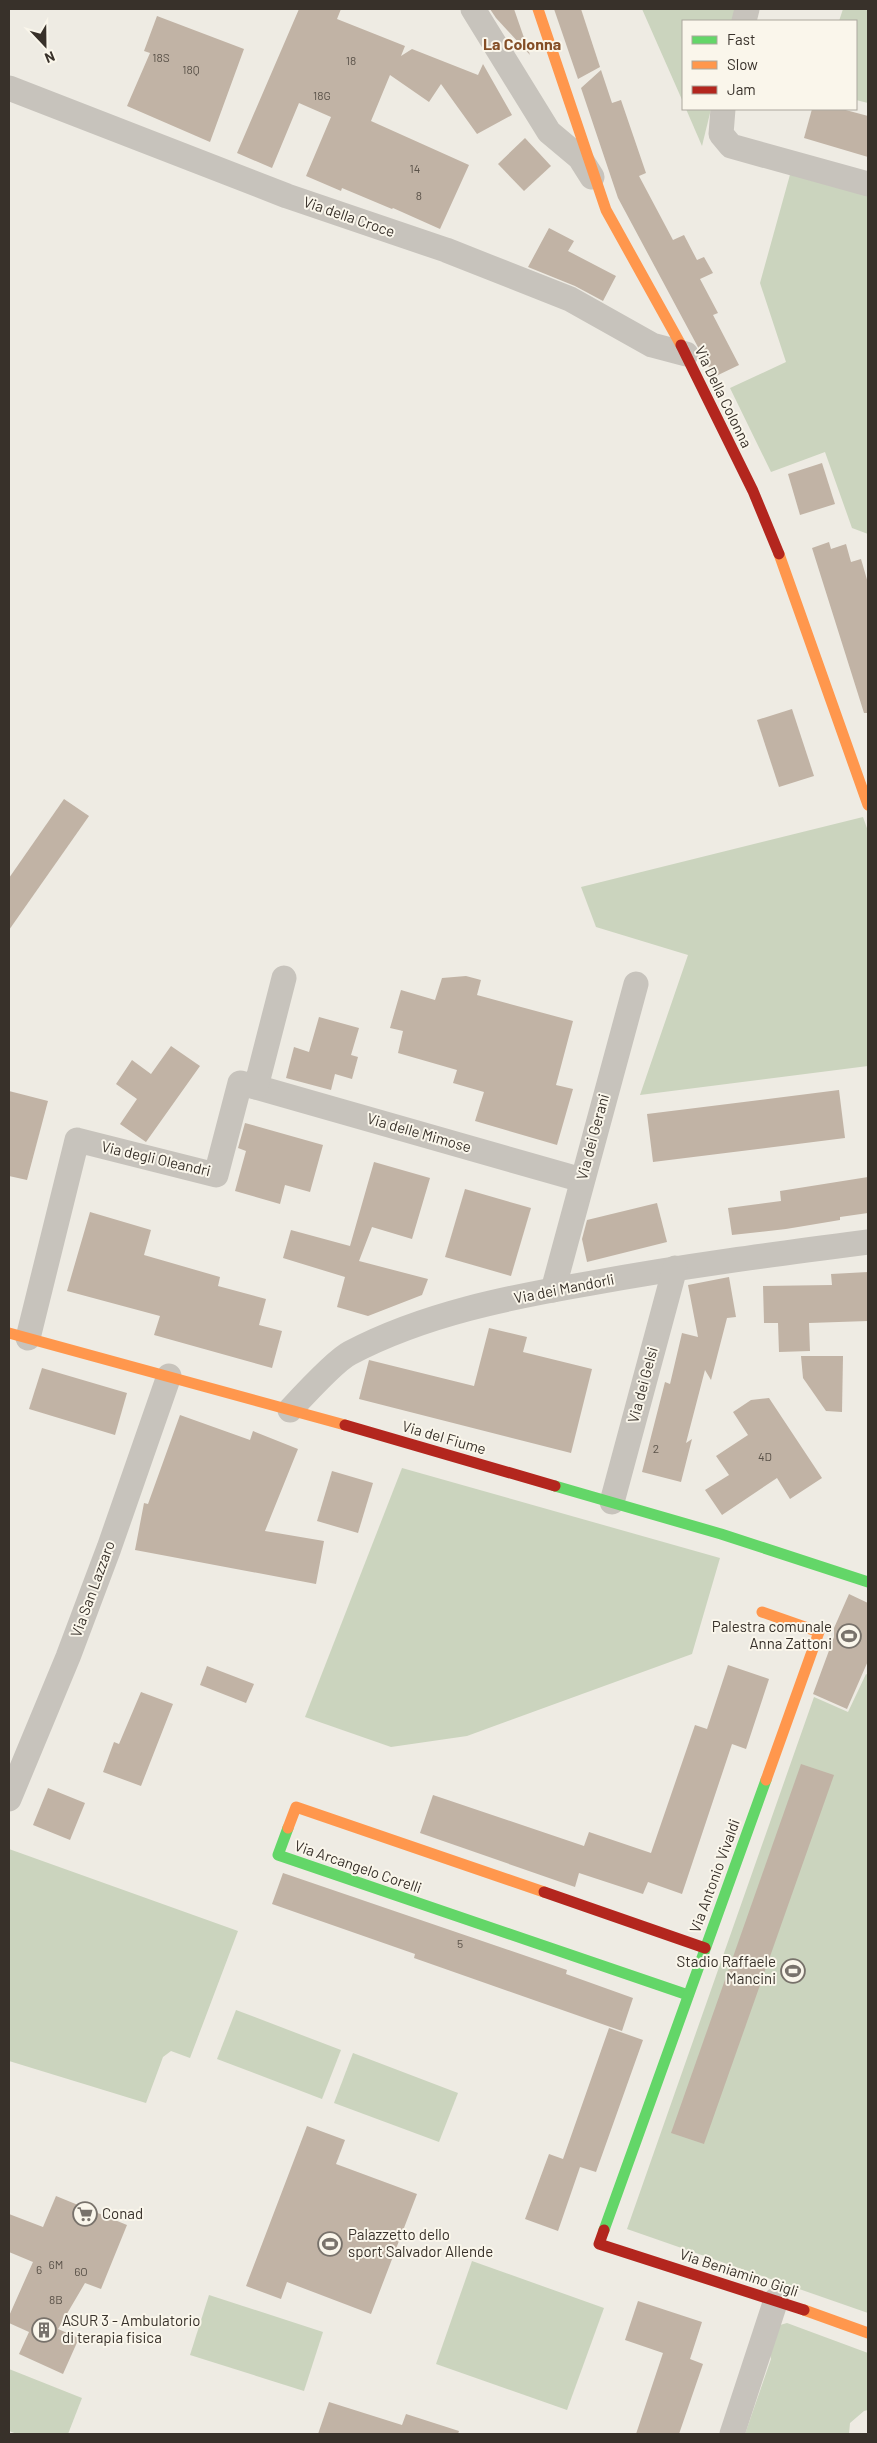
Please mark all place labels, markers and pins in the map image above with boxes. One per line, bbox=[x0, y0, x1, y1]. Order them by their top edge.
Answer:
place label: Palestra comunale Anna Zattoni bbox=[712, 1617, 832, 1652]
sports icon: Palestra comunale Anna Zattoni bbox=[836, 1623, 862, 1649]
place label: Stadio Raffaele Mancini bbox=[677, 1952, 776, 1987]
sports icon: Stadio Raffaele Mancini bbox=[780, 1958, 806, 1984]
supermarket icon: Conad bbox=[72, 2201, 98, 2227]
place label: Conad bbox=[102, 2204, 143, 2222]
place label: Palazzetto dello sport Salvador Allende bbox=[348, 2225, 493, 2260]
sports icon: Palazzetto dello sport Salvador Allende bbox=[317, 2231, 343, 2257]
place label: ASUR 3 - Ambulatorio di terapia fisica bbox=[62, 2311, 201, 2346]
building icon: ASUR 3 - Ambulatorio di terapia fisica bbox=[31, 2317, 57, 2343]

